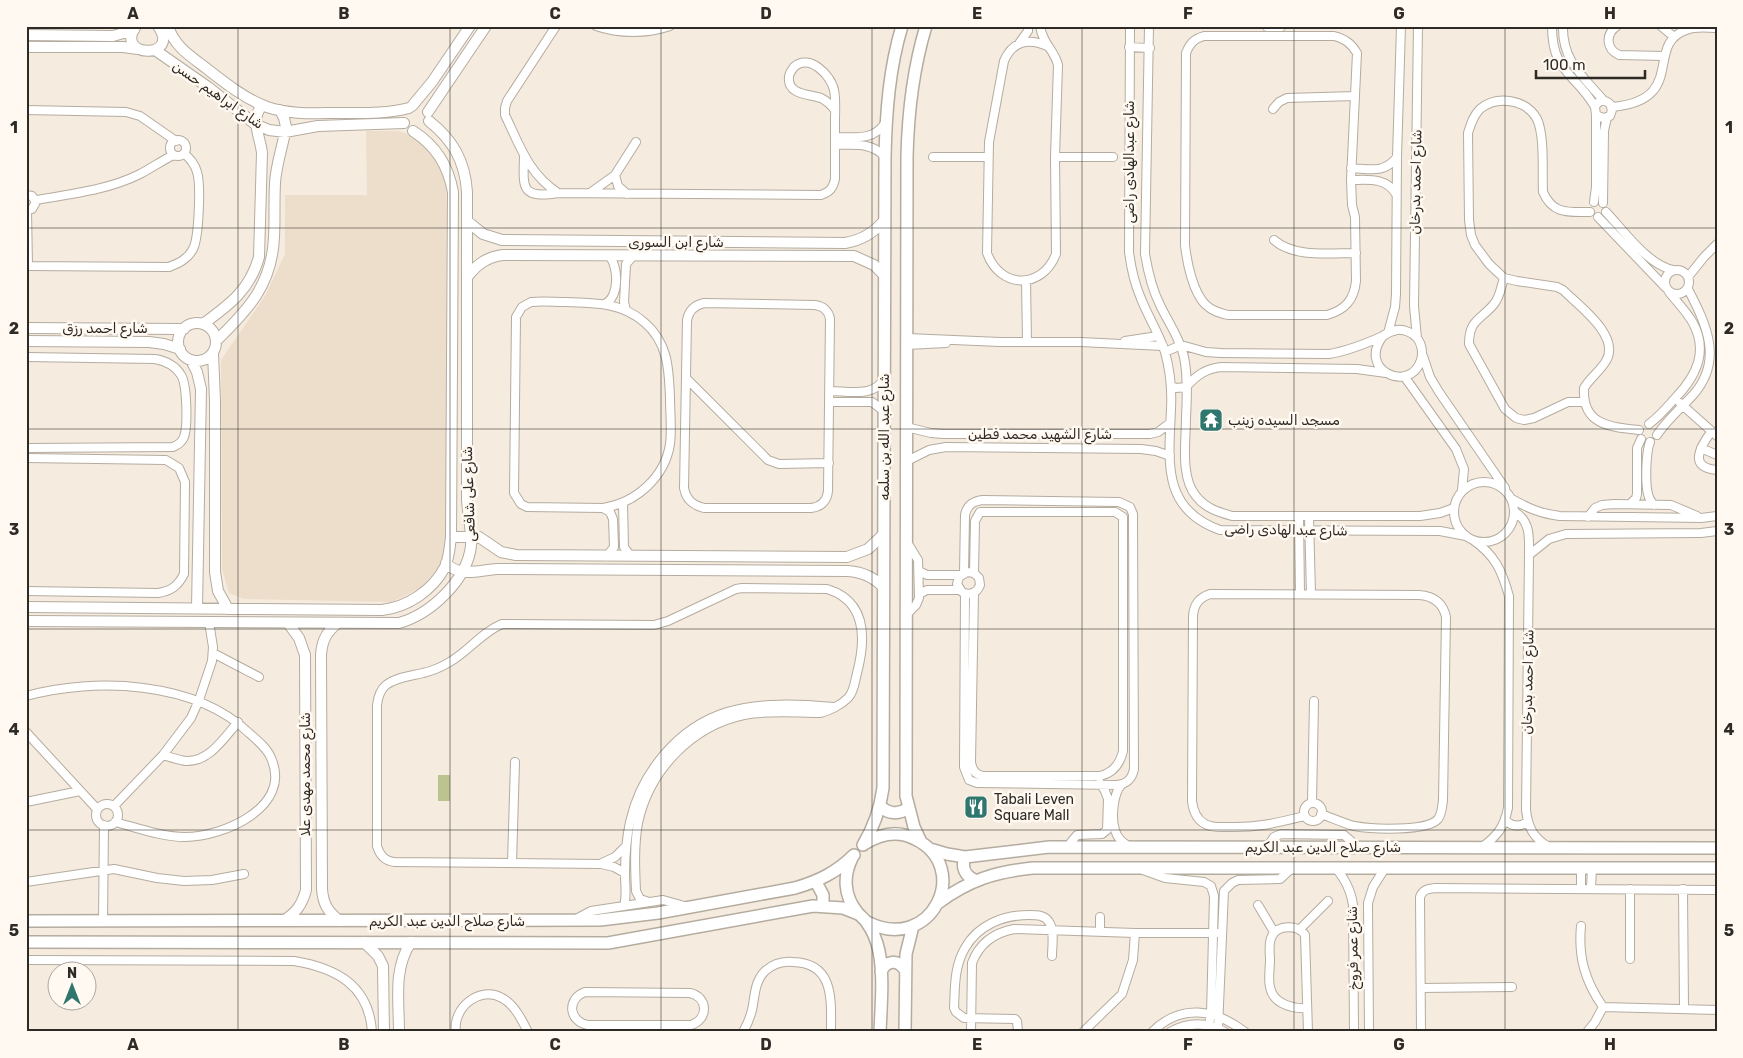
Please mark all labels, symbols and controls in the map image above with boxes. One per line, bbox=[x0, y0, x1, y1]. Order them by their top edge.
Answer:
text: A bbox=[127, 4, 139, 23]
text: B bbox=[338, 4, 350, 23]
text: C bbox=[549, 4, 561, 23]
text: D bbox=[760, 4, 772, 23]
text: E bbox=[972, 4, 982, 23]
text: F bbox=[1183, 4, 1193, 23]
text: G bbox=[1393, 4, 1405, 23]
text: H bbox=[1604, 4, 1616, 23]
scale bar bbox=[1536, 48, 1644, 80]
text: 100 m bbox=[1543, 56, 1585, 74]
street label: شارع ابراهيم حسن bbox=[168, 57, 267, 134]
street label: شارع عبدالهادى راضى bbox=[1121, 100, 1140, 224]
text: 1 bbox=[10, 118, 18, 137]
text: 1 bbox=[1725, 118, 1733, 137]
street label: شارع احمد بدرخان bbox=[1407, 129, 1427, 235]
street label: شارع ابن السورى bbox=[628, 234, 724, 253]
text: 2 bbox=[9, 319, 19, 338]
text: 2 bbox=[1724, 319, 1734, 338]
street label: شارع احمد رزق bbox=[62, 320, 148, 339]
street label: شارع عبد الله بن سلمه bbox=[876, 374, 895, 500]
temple icon: مسجد السيده زينب bbox=[1198, 407, 1224, 433]
place label: مسجد السيده زينب bbox=[1228, 412, 1340, 429]
street label: شارع الشهيد محمد فطين bbox=[968, 426, 1112, 445]
street label: شارع على شافعى bbox=[459, 446, 481, 542]
text: 3 bbox=[9, 520, 19, 539]
street label: شارع عبدالهادى راضى bbox=[1224, 520, 1348, 542]
text: 3 bbox=[1724, 520, 1734, 539]
street label: شارع احمد بدرخان bbox=[1519, 629, 1539, 735]
street label: شارع محمد مهدى علا bbox=[297, 712, 316, 836]
text: 4 bbox=[9, 720, 20, 739]
text: 4 bbox=[1724, 720, 1735, 739]
place label: Tabali Leven Square Mall bbox=[994, 791, 1074, 824]
restaurant icon: Tabali Leven Square Mall bbox=[963, 794, 989, 820]
street label: شارع صلاح الدين عبد الكريم bbox=[1245, 839, 1401, 858]
street label: شارع عمر فروخ bbox=[1344, 906, 1364, 990]
street label: شارع صلاح الدين عبد الكريم bbox=[369, 913, 525, 932]
text: 5 bbox=[9, 921, 19, 940]
text: 5 bbox=[1724, 921, 1734, 940]
north arrow bbox=[48, 960, 98, 1010]
text: N bbox=[67, 965, 77, 982]
text: A bbox=[127, 1035, 139, 1054]
text: B bbox=[338, 1035, 350, 1054]
text: C bbox=[549, 1035, 561, 1054]
text: D bbox=[760, 1035, 772, 1054]
text: E bbox=[972, 1035, 982, 1054]
text: F bbox=[1183, 1035, 1193, 1054]
text: G bbox=[1393, 1035, 1405, 1054]
text: H bbox=[1604, 1035, 1616, 1054]

